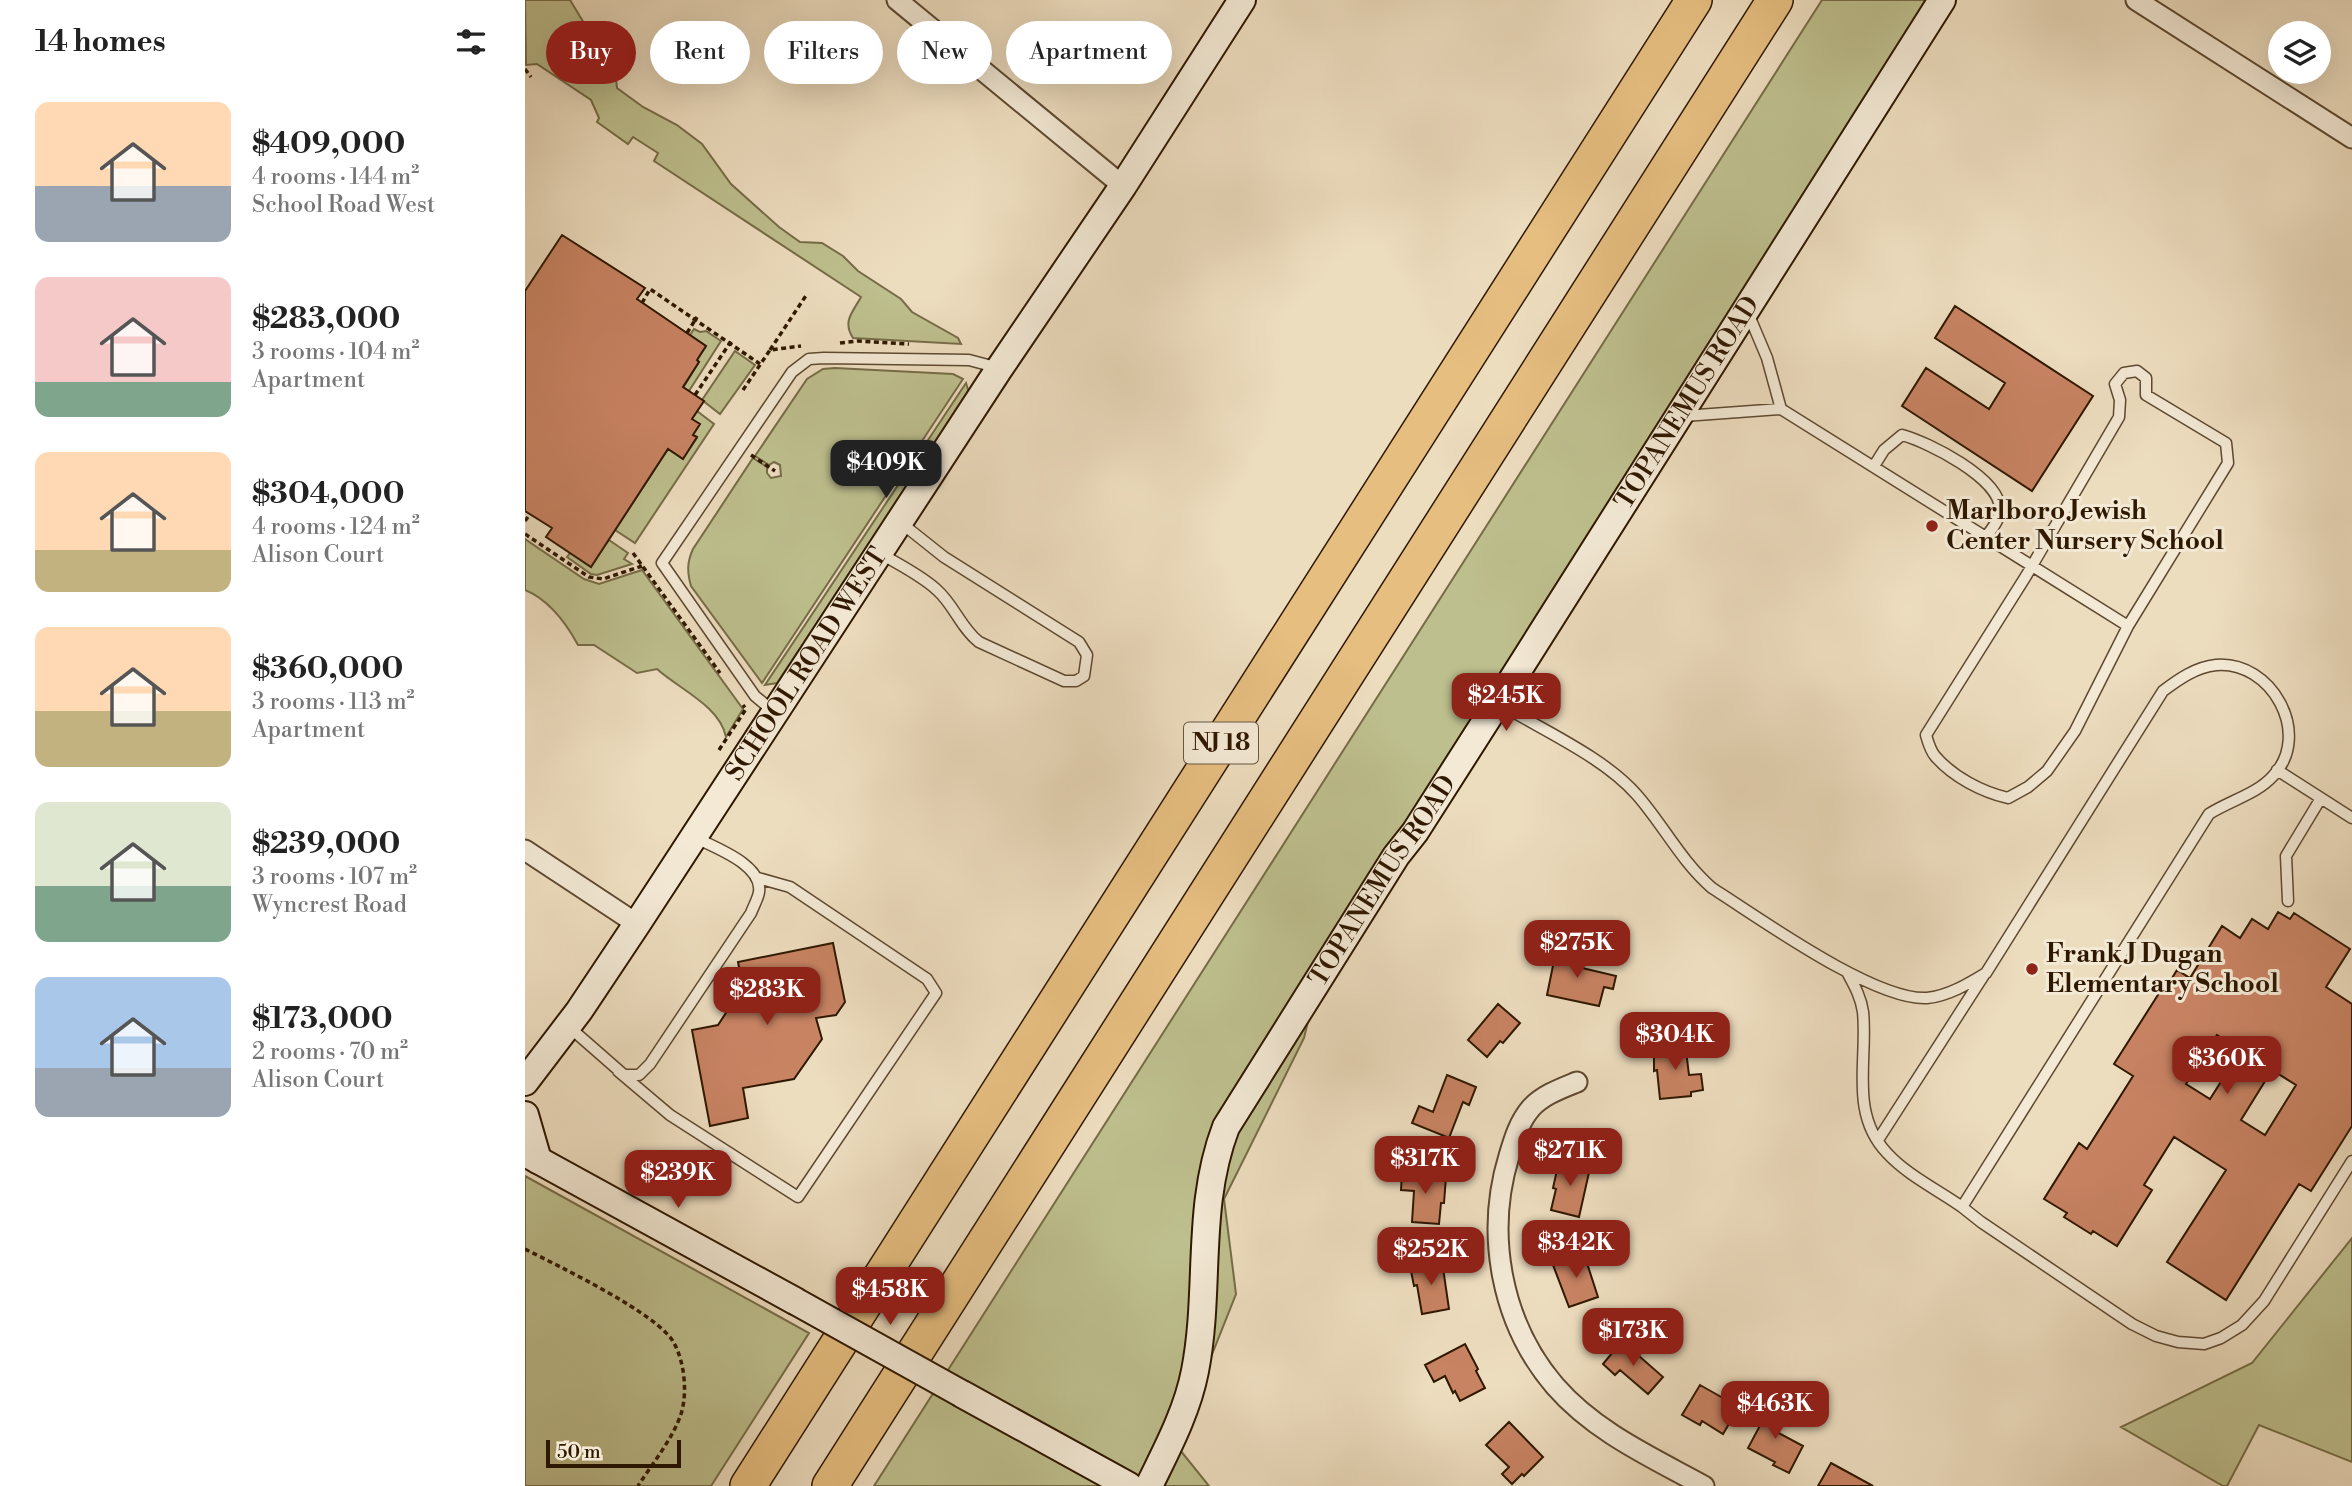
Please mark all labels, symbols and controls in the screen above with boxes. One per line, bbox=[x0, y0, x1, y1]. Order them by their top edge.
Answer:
chip: Buy bbox=[546, 21, 636, 84]
chip: Rent bbox=[650, 21, 750, 84]
chip: Filters bbox=[764, 21, 883, 84]
chip: New bbox=[897, 21, 992, 84]
chip: Apartment bbox=[1006, 21, 1172, 84]
map controls bbox=[2268, 21, 2331, 84]
button: layers bbox=[2268, 21, 2331, 84]
text: 14 homes bbox=[35, 23, 166, 61]
icon: filters bbox=[452, 23, 490, 61]
text: $409,000 bbox=[252, 125, 405, 163]
icon: home bbox=[91, 130, 175, 214]
text: 4 rooms · 144 m² bbox=[252, 163, 419, 191]
text: School Road West bbox=[252, 191, 435, 219]
street label: TOPANEMUS ROAD bbox=[1608, 290, 1767, 515]
text: $283,000 bbox=[252, 300, 400, 338]
icon: home bbox=[91, 305, 175, 389]
text: 3 rooms · 104 m² bbox=[252, 338, 420, 366]
text: Apartment bbox=[252, 366, 365, 394]
pin: $409K bbox=[837, 440, 935, 500]
text: $409K bbox=[847, 449, 925, 477]
text: $304,000 bbox=[252, 475, 404, 513]
icon: home bbox=[91, 480, 175, 564]
place label: Marlboro Jewish Center Nursery School bbox=[1946, 495, 2224, 557]
text: 4 rooms · 124 m² bbox=[252, 513, 420, 541]
marker: Marlboro Jewish Center Nursery School bbox=[1924, 518, 1940, 534]
text: Alison Court bbox=[252, 541, 384, 569]
street label: SCHOOL ROAD WEST bbox=[719, 541, 894, 787]
text: $360,000 bbox=[252, 650, 403, 688]
icon: home bbox=[91, 655, 175, 739]
pin: $245K bbox=[1457, 674, 1555, 733]
text: $245K bbox=[1468, 682, 1544, 710]
text: 3 rooms · 113 m² bbox=[252, 688, 415, 716]
text: Apartment bbox=[252, 716, 365, 744]
road number: NJ 18 bbox=[1184, 722, 1258, 764]
street label: TOPANEMUS ROAD bbox=[1302, 769, 1463, 993]
text: $239,000 bbox=[252, 825, 400, 863]
icon: home bbox=[91, 830, 175, 914]
text: 3 rooms · 107 m² bbox=[252, 863, 417, 891]
text: Wyncrest Road bbox=[252, 891, 407, 919]
pin: $275K bbox=[1528, 920, 1626, 980]
text: $275K bbox=[1540, 929, 1614, 957]
place label: Frank J Dugan Elementary School bbox=[2046, 938, 2279, 1000]
marker: Frank J Dugan Elementary School bbox=[2024, 961, 2040, 977]
pin: $283K bbox=[718, 968, 816, 1027]
text: $283K bbox=[729, 976, 805, 1004]
text: $173,000 bbox=[252, 1000, 393, 1038]
icon: home bbox=[91, 1005, 175, 1089]
pin: $304K bbox=[1626, 1012, 1724, 1072]
text: $304K bbox=[1636, 1021, 1714, 1049]
pin: $360K bbox=[2178, 1036, 2276, 1096]
text: 2 rooms · 70 m² bbox=[252, 1038, 408, 1066]
text: $360K bbox=[2188, 1045, 2266, 1073]
text: Alison Court bbox=[252, 1066, 384, 1094]
pin: $271K bbox=[1521, 1128, 1619, 1188]
pin: $317K bbox=[1376, 1136, 1474, 1196]
text: $271K bbox=[1534, 1137, 1606, 1165]
text: $317K bbox=[1391, 1145, 1459, 1173]
pin: $239K bbox=[629, 1150, 727, 1210]
text: $239K bbox=[640, 1159, 716, 1187]
pin: $342K bbox=[1527, 1220, 1625, 1280]
pin: $252K bbox=[1382, 1228, 1480, 1287]
text: $342K bbox=[1538, 1229, 1614, 1257]
text: $252K bbox=[1393, 1236, 1469, 1264]
pin: $458K bbox=[841, 1268, 939, 1327]
text: $458K bbox=[852, 1276, 928, 1304]
pin: $173K bbox=[1584, 1308, 1682, 1368]
text: $173K bbox=[1598, 1317, 1668, 1345]
pin: $463K bbox=[1726, 1382, 1824, 1441]
text: $463K bbox=[1737, 1390, 1813, 1418]
scale bar bbox=[546, 1437, 681, 1469]
text: 50 m bbox=[557, 1440, 601, 1464]

